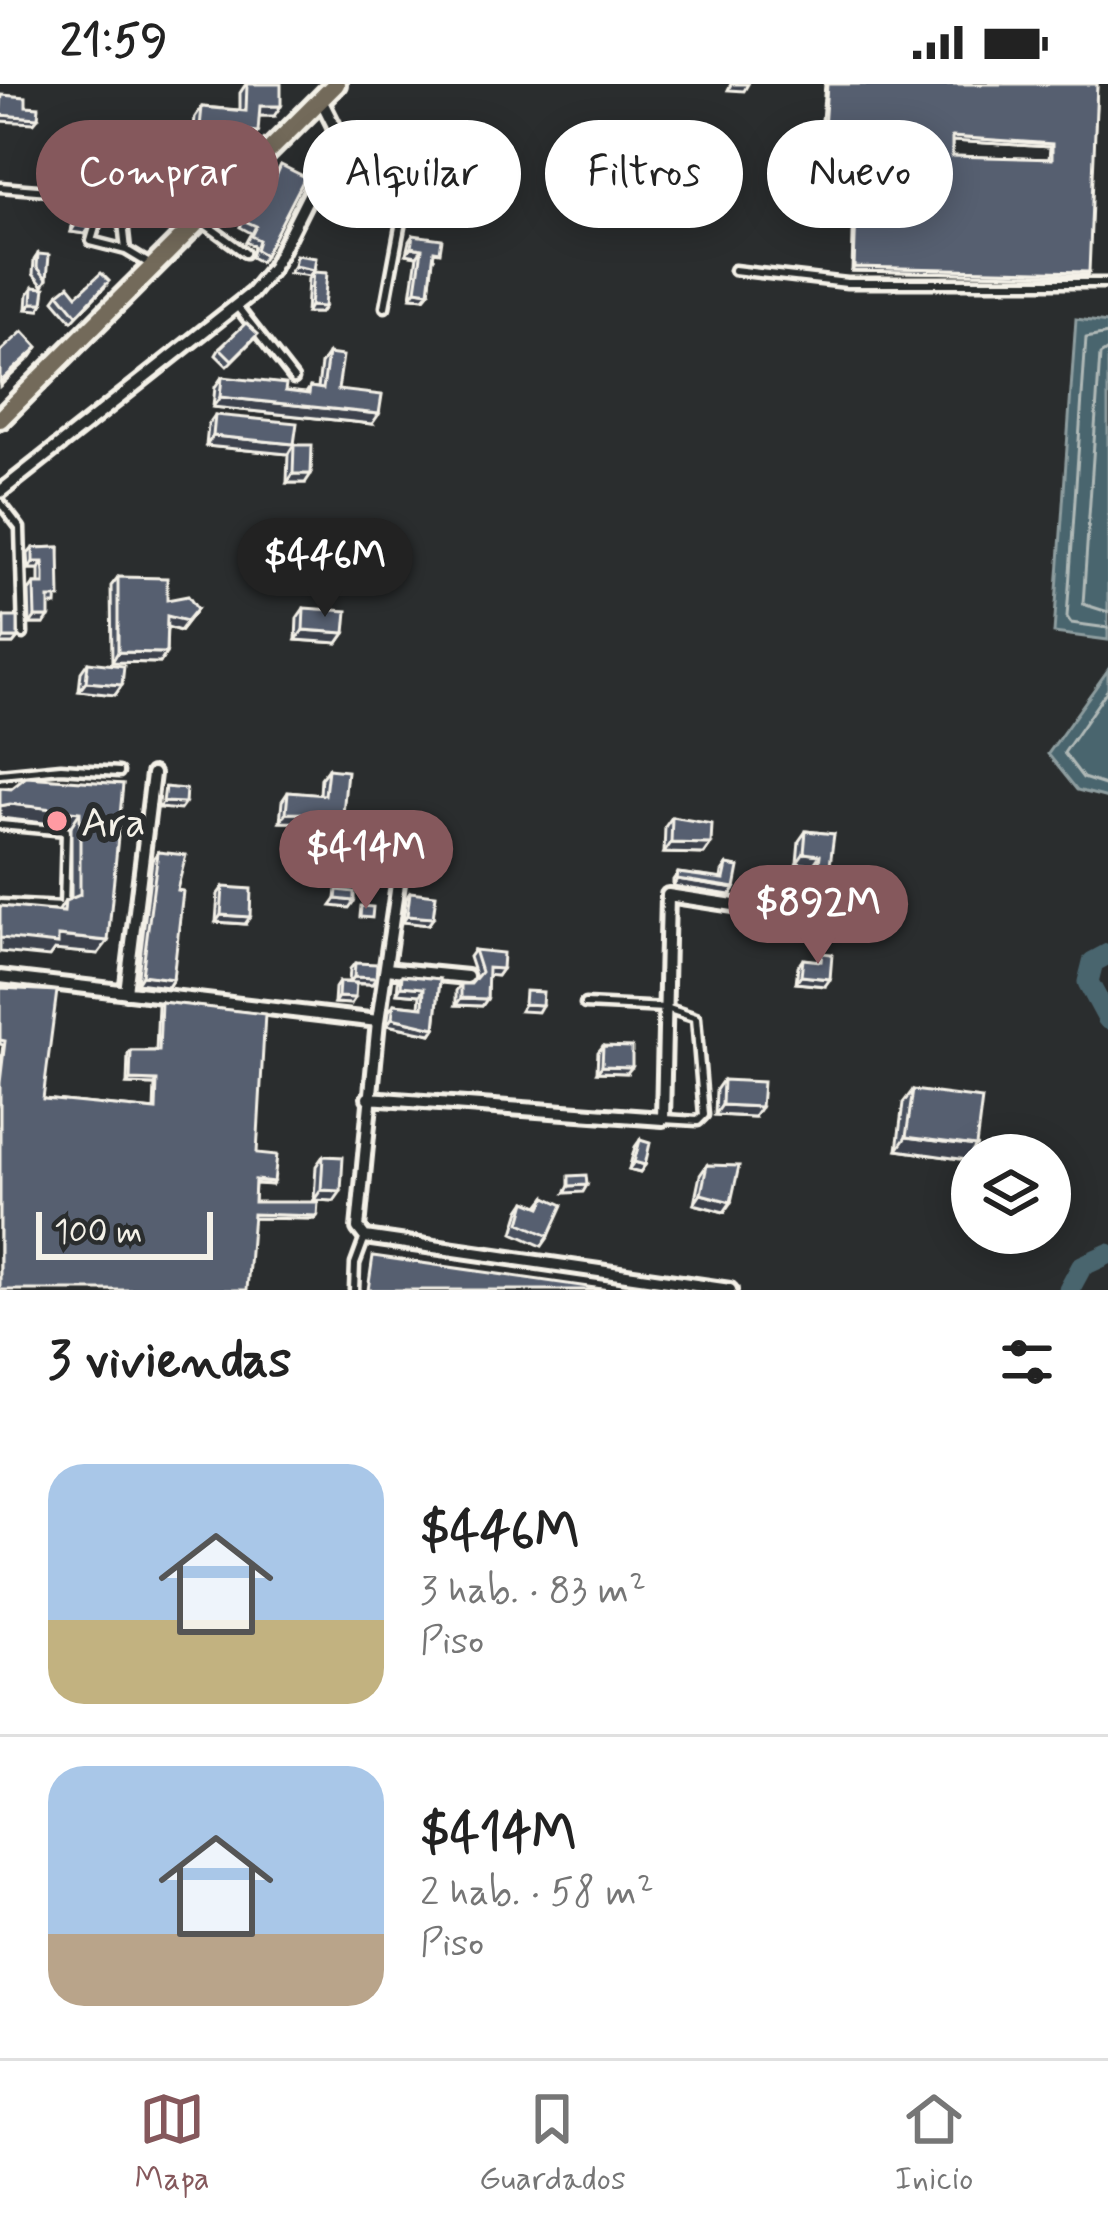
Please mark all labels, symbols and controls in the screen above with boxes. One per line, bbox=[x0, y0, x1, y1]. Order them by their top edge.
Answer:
text: 21:59 bbox=[60, 13, 167, 72]
chip: Comprar bbox=[36, 120, 279, 228]
chip: Alquilar bbox=[303, 120, 521, 228]
chip: Filtros bbox=[545, 120, 743, 228]
chip: Nuevo bbox=[767, 120, 953, 228]
pin: $446M bbox=[241, 518, 409, 620]
text: $446M bbox=[264, 531, 386, 582]
place label: Ara bbox=[81, 797, 145, 852]
marker: Ara bbox=[44, 808, 70, 834]
pin: $414M bbox=[282, 810, 450, 912]
text: $414M bbox=[306, 823, 426, 874]
pin: $892M bbox=[734, 865, 902, 967]
text: $892M bbox=[755, 878, 881, 929]
map controls bbox=[951, 1134, 1071, 1254]
button: layers bbox=[951, 1134, 1071, 1254]
scale bar bbox=[36, 1206, 213, 1259]
text: 100 m bbox=[54, 1211, 143, 1255]
text: 3 viviendas bbox=[48, 1329, 291, 1395]
icon: filters bbox=[994, 1329, 1060, 1395]
text: $446M bbox=[420, 1500, 579, 1566]
icon: home bbox=[144, 1512, 288, 1656]
text: 3 hab. · 83 m² bbox=[420, 1566, 646, 1617]
text: Piso bbox=[420, 1617, 484, 1668]
text: $414M bbox=[420, 1802, 576, 1868]
icon: home bbox=[144, 1814, 288, 1958]
text: 2 hab. · 58 m² bbox=[420, 1868, 654, 1919]
text: Piso bbox=[420, 1919, 484, 1970]
tab: Mapa bbox=[135, 2086, 210, 2202]
tab: Guardados bbox=[479, 2086, 626, 2202]
tab: Inicio bbox=[895, 2086, 973, 2202]

